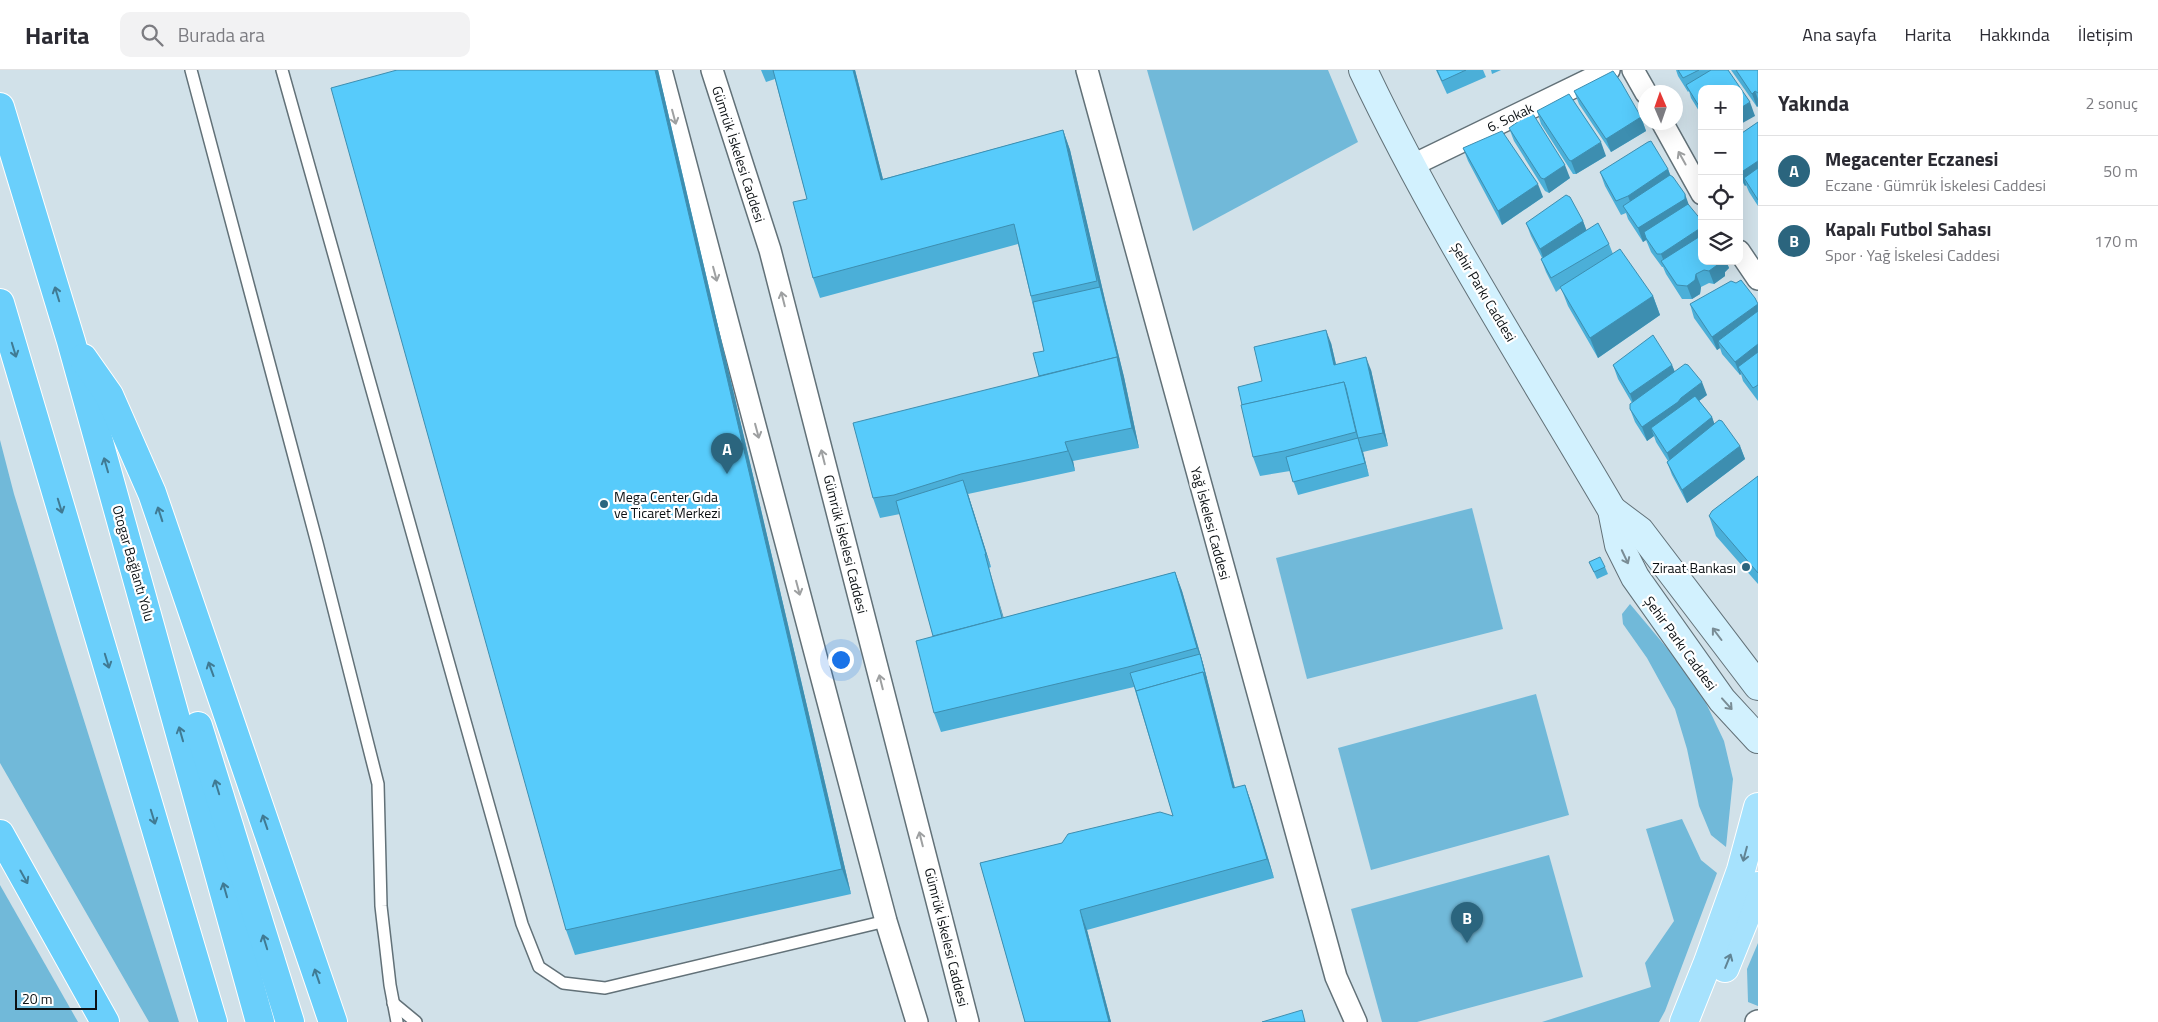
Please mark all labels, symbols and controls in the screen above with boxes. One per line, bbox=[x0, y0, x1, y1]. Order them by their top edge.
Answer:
search box bbox=[120, 12, 470, 57]
text: Harita bbox=[25, 17, 90, 53]
text: Burada ara bbox=[178, 20, 265, 49]
icon: search bbox=[138, 21, 166, 49]
text: Ana sayfa bbox=[1802, 21, 1877, 48]
text: Harita bbox=[1905, 21, 1951, 48]
text: Hakkında bbox=[1979, 21, 2050, 48]
text: İletişim bbox=[2078, 21, 2133, 48]
street label: Gümrük İskelesi Caddesi bbox=[707, 83, 771, 225]
north arrow bbox=[1638, 85, 1683, 130]
map controls bbox=[1698, 85, 1743, 265]
button: + bbox=[1698, 85, 1743, 130]
text: Yakında bbox=[1778, 87, 1849, 119]
text: 2 sonuç bbox=[2086, 91, 2138, 115]
street label: 6. Sokak bbox=[1483, 97, 1537, 137]
one-way arrow bbox=[669, 109, 679, 125]
button: − bbox=[1698, 130, 1743, 175]
text: Megacenter Eczanesi bbox=[1825, 144, 1998, 173]
one-way arrow bbox=[1676, 152, 1686, 166]
text: A bbox=[1789, 159, 1799, 183]
text: 50 m bbox=[2103, 159, 2138, 183]
text: Eczane · Gümrük İskelesi Caddesi bbox=[1825, 173, 2046, 197]
button: locate bbox=[1698, 175, 1743, 220]
text: Kapalı Futbol Sahası bbox=[1825, 214, 1991, 243]
button: layers bbox=[1698, 220, 1743, 265]
text: B bbox=[1789, 229, 1799, 253]
text: 170 m bbox=[2094, 229, 2138, 253]
street label: Şehir Parkı Caddesi bbox=[1446, 239, 1522, 345]
text: Spor · Yağ İskelesi Caddesi bbox=[1825, 243, 2000, 267]
one-way arrow bbox=[711, 266, 720, 282]
one-way arrow bbox=[52, 287, 62, 303]
one-way arrow bbox=[778, 292, 787, 308]
one-way arrow bbox=[9, 342, 19, 358]
one-way arrow bbox=[752, 423, 762, 439]
pin: A bbox=[711, 433, 743, 474]
one-way arrow bbox=[818, 449, 827, 465]
one-way arrow bbox=[101, 458, 111, 474]
street label: Yağ İskelesi Caddesi bbox=[1186, 464, 1236, 582]
street label: Gümrük İskelesi Caddesi bbox=[819, 472, 873, 616]
place label: Mega Center Gıda ve Ticaret Merkezi bbox=[614, 486, 721, 523]
one-way arrow bbox=[56, 497, 66, 513]
marker: Mega Center Gıda ve Ticaret Merkezi bbox=[598, 498, 610, 510]
street label: Otogar Bağlantı Yolu bbox=[107, 502, 161, 624]
one-way arrow bbox=[154, 507, 164, 523]
one-way arrow bbox=[1620, 549, 1630, 564]
place label: Ziraat Bankası bbox=[1652, 557, 1736, 578]
marker: Ziraat Bankası bbox=[1740, 561, 1752, 573]
one-way arrow bbox=[794, 580, 803, 596]
street label: Şehir Parkı Caddesi bbox=[1640, 591, 1722, 695]
one-way arrow bbox=[1712, 627, 1722, 641]
your location bbox=[828, 647, 854, 673]
one-way arrow bbox=[102, 653, 112, 669]
one-way arrow bbox=[206, 661, 215, 677]
one-way arrow bbox=[876, 674, 885, 690]
one-way arrow bbox=[1721, 698, 1732, 711]
one-way arrow bbox=[176, 726, 185, 742]
one-way arrow bbox=[211, 779, 221, 795]
one-way arrow bbox=[148, 809, 158, 825]
one-way arrow bbox=[260, 815, 269, 830]
one-way arrow bbox=[916, 832, 926, 848]
one-way arrow bbox=[1740, 845, 1750, 861]
street label: Gümrük İskelesi Caddesi bbox=[920, 865, 974, 1009]
one-way arrow bbox=[19, 869, 29, 883]
one-way arrow bbox=[219, 883, 229, 899]
pin: B bbox=[1451, 902, 1483, 943]
one-way arrow bbox=[260, 934, 270, 950]
one-way arrow bbox=[1723, 954, 1733, 969]
one-way arrow bbox=[312, 969, 321, 984]
scale bar bbox=[15, 987, 98, 1010]
text: 20 m bbox=[22, 988, 52, 1009]

